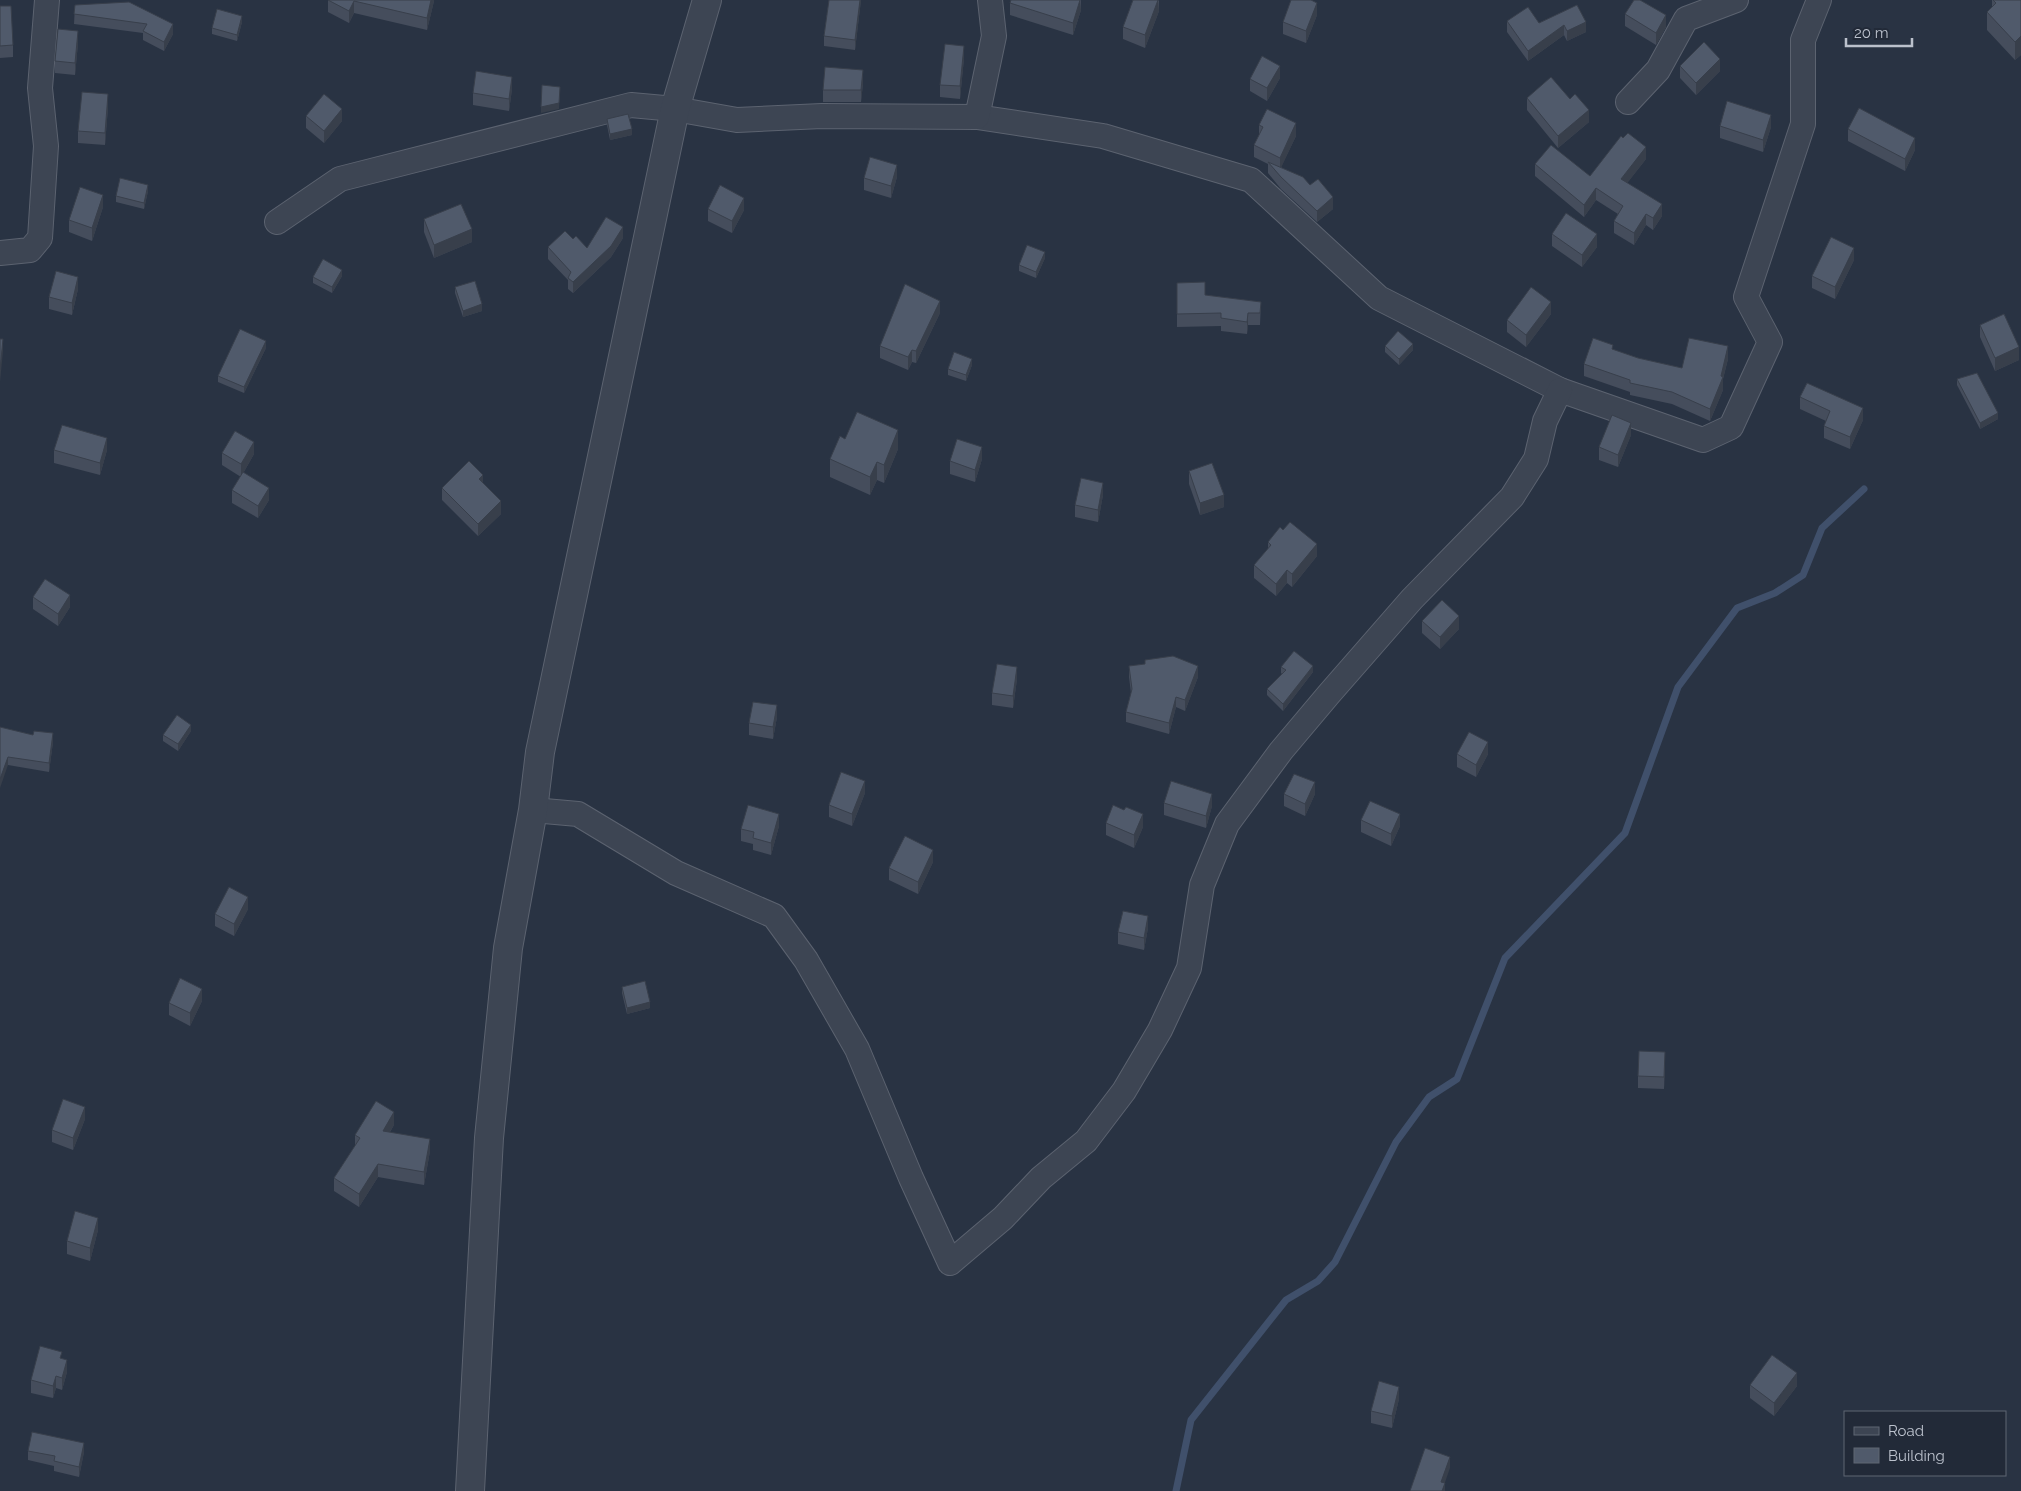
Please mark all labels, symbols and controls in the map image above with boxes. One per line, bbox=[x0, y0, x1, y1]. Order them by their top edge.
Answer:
scale bar bbox=[1846, 15, 1912, 47]
text: 20 m bbox=[1854, 24, 1889, 42]
legend bbox=[1844, 1411, 2006, 1476]
text: Road bbox=[1888, 1422, 1924, 1440]
text: Building bbox=[1888, 1447, 1945, 1465]

